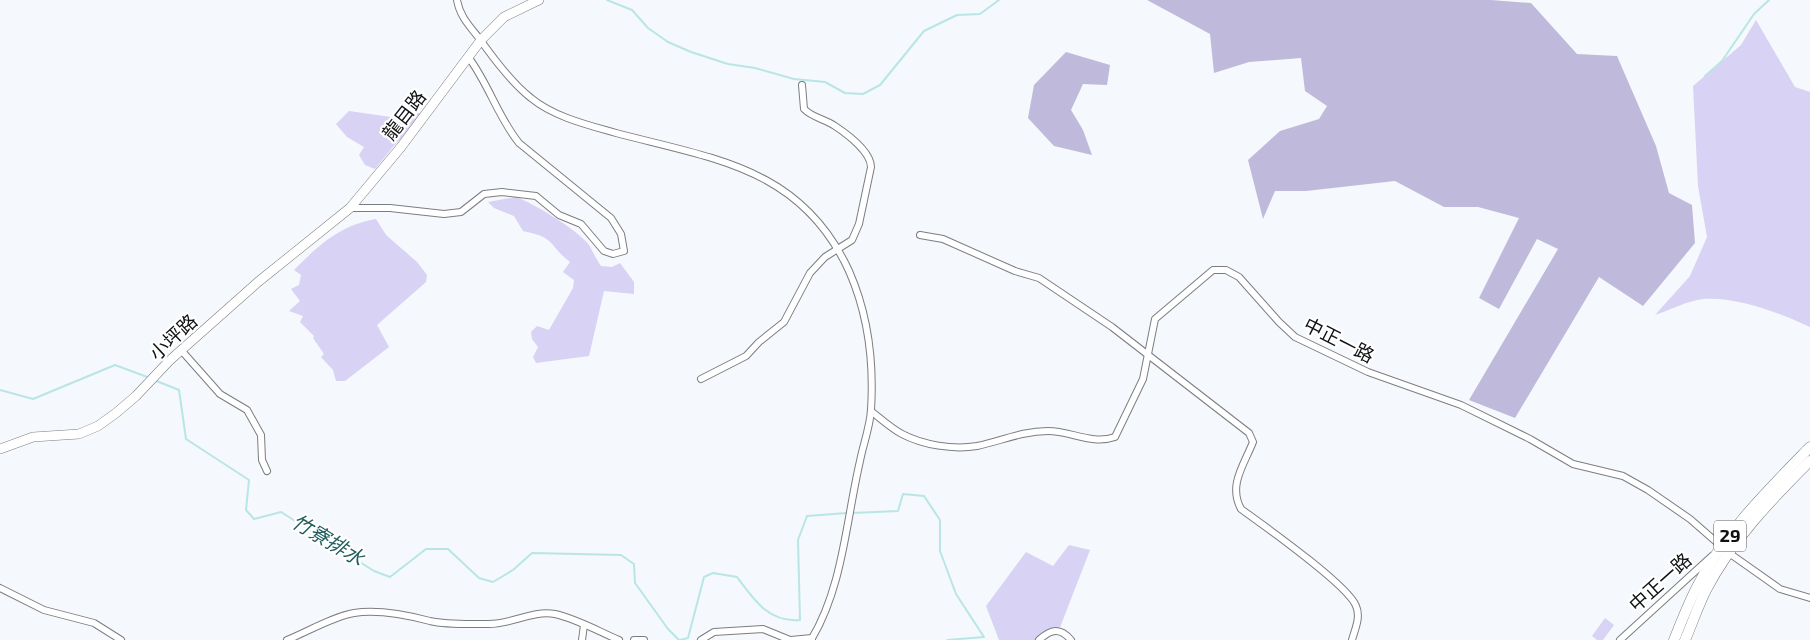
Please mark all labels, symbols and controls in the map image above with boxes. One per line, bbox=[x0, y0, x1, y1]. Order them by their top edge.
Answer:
street label: 龍目路 bbox=[377, 85, 430, 144]
street label: 小坪路 bbox=[144, 309, 201, 364]
street label: 中正一路 bbox=[1300, 312, 1378, 367]
water label: 竹寮排水 bbox=[288, 508, 370, 571]
road number: 29 bbox=[1714, 520, 1746, 552]
street label: 中正一路 bbox=[1624, 548, 1696, 616]

